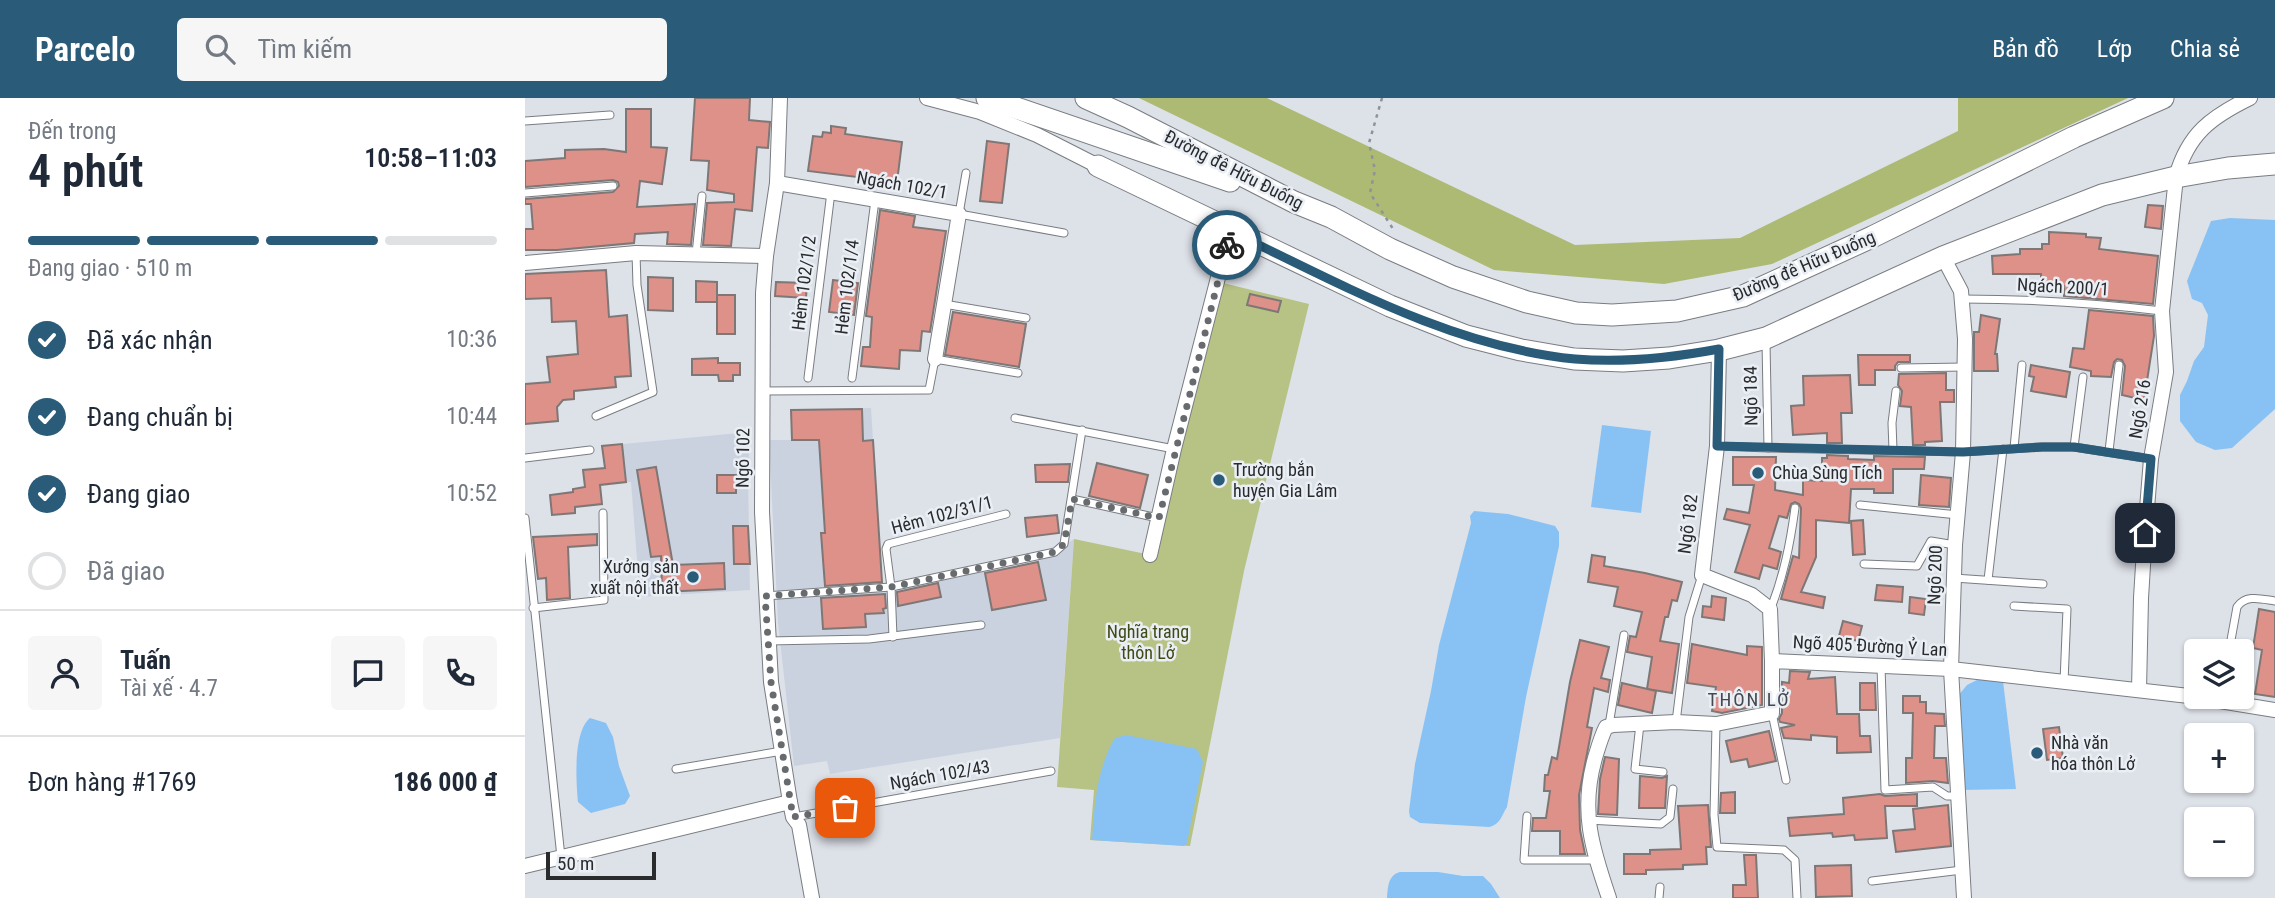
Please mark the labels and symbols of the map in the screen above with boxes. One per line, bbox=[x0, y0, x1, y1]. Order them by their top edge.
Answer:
street label: Đường đê Hữu Đuống bbox=[1161, 125, 1307, 214]
street label: Ngách 102/1 bbox=[855, 166, 949, 203]
courier bbox=[1192, 210, 1262, 280]
street label: Đường đê Hữu Đuống bbox=[1729, 226, 1878, 305]
street label: Hẻm 102/1/2 bbox=[787, 234, 820, 331]
street label: Hẻm 102/1/4 bbox=[830, 238, 863, 335]
street label: Ngách 200/1 bbox=[2017, 274, 2110, 299]
street label: Ngõ 184 bbox=[1739, 366, 1762, 426]
street label: Ngõ 216 bbox=[2124, 378, 2155, 440]
street label: Ngõ 102 bbox=[731, 428, 754, 488]
place label: Trường bắn huyện Gia Lâm bbox=[1233, 459, 1337, 501]
place label: Chùa Sùng Tích bbox=[1772, 462, 1882, 483]
marker: Chùa Sùng Tích bbox=[1750, 465, 1766, 481]
marker: Trường bắn huyện Gia Lâm bbox=[1211, 472, 1227, 488]
street label: Hẻm 102/31/1 bbox=[889, 491, 995, 538]
street label: Ngõ 182 bbox=[1673, 493, 1702, 555]
pin bbox=[2115, 503, 2175, 563]
street label: Ngõ 200 bbox=[1923, 545, 1946, 605]
place label: Xưởng sản xuất nội thất bbox=[590, 556, 679, 598]
marker: Xưởng sản xuất nội thất bbox=[685, 569, 701, 585]
park label: Nghĩa trang thôn Lở bbox=[1107, 621, 1189, 663]
street label: Ngõ 405 Đường Ỷ Lan bbox=[1792, 630, 1948, 660]
district label: THÔN LỞ bbox=[1708, 688, 1790, 711]
place label: Nhà văn hóa thôn Lở bbox=[2051, 732, 2136, 774]
marker: Nhà văn hóa thôn Lở bbox=[2029, 745, 2045, 761]
street label: Ngách 102/43 bbox=[888, 755, 991, 794]
pin bbox=[815, 778, 875, 838]
scale bar bbox=[546, 849, 656, 881]

